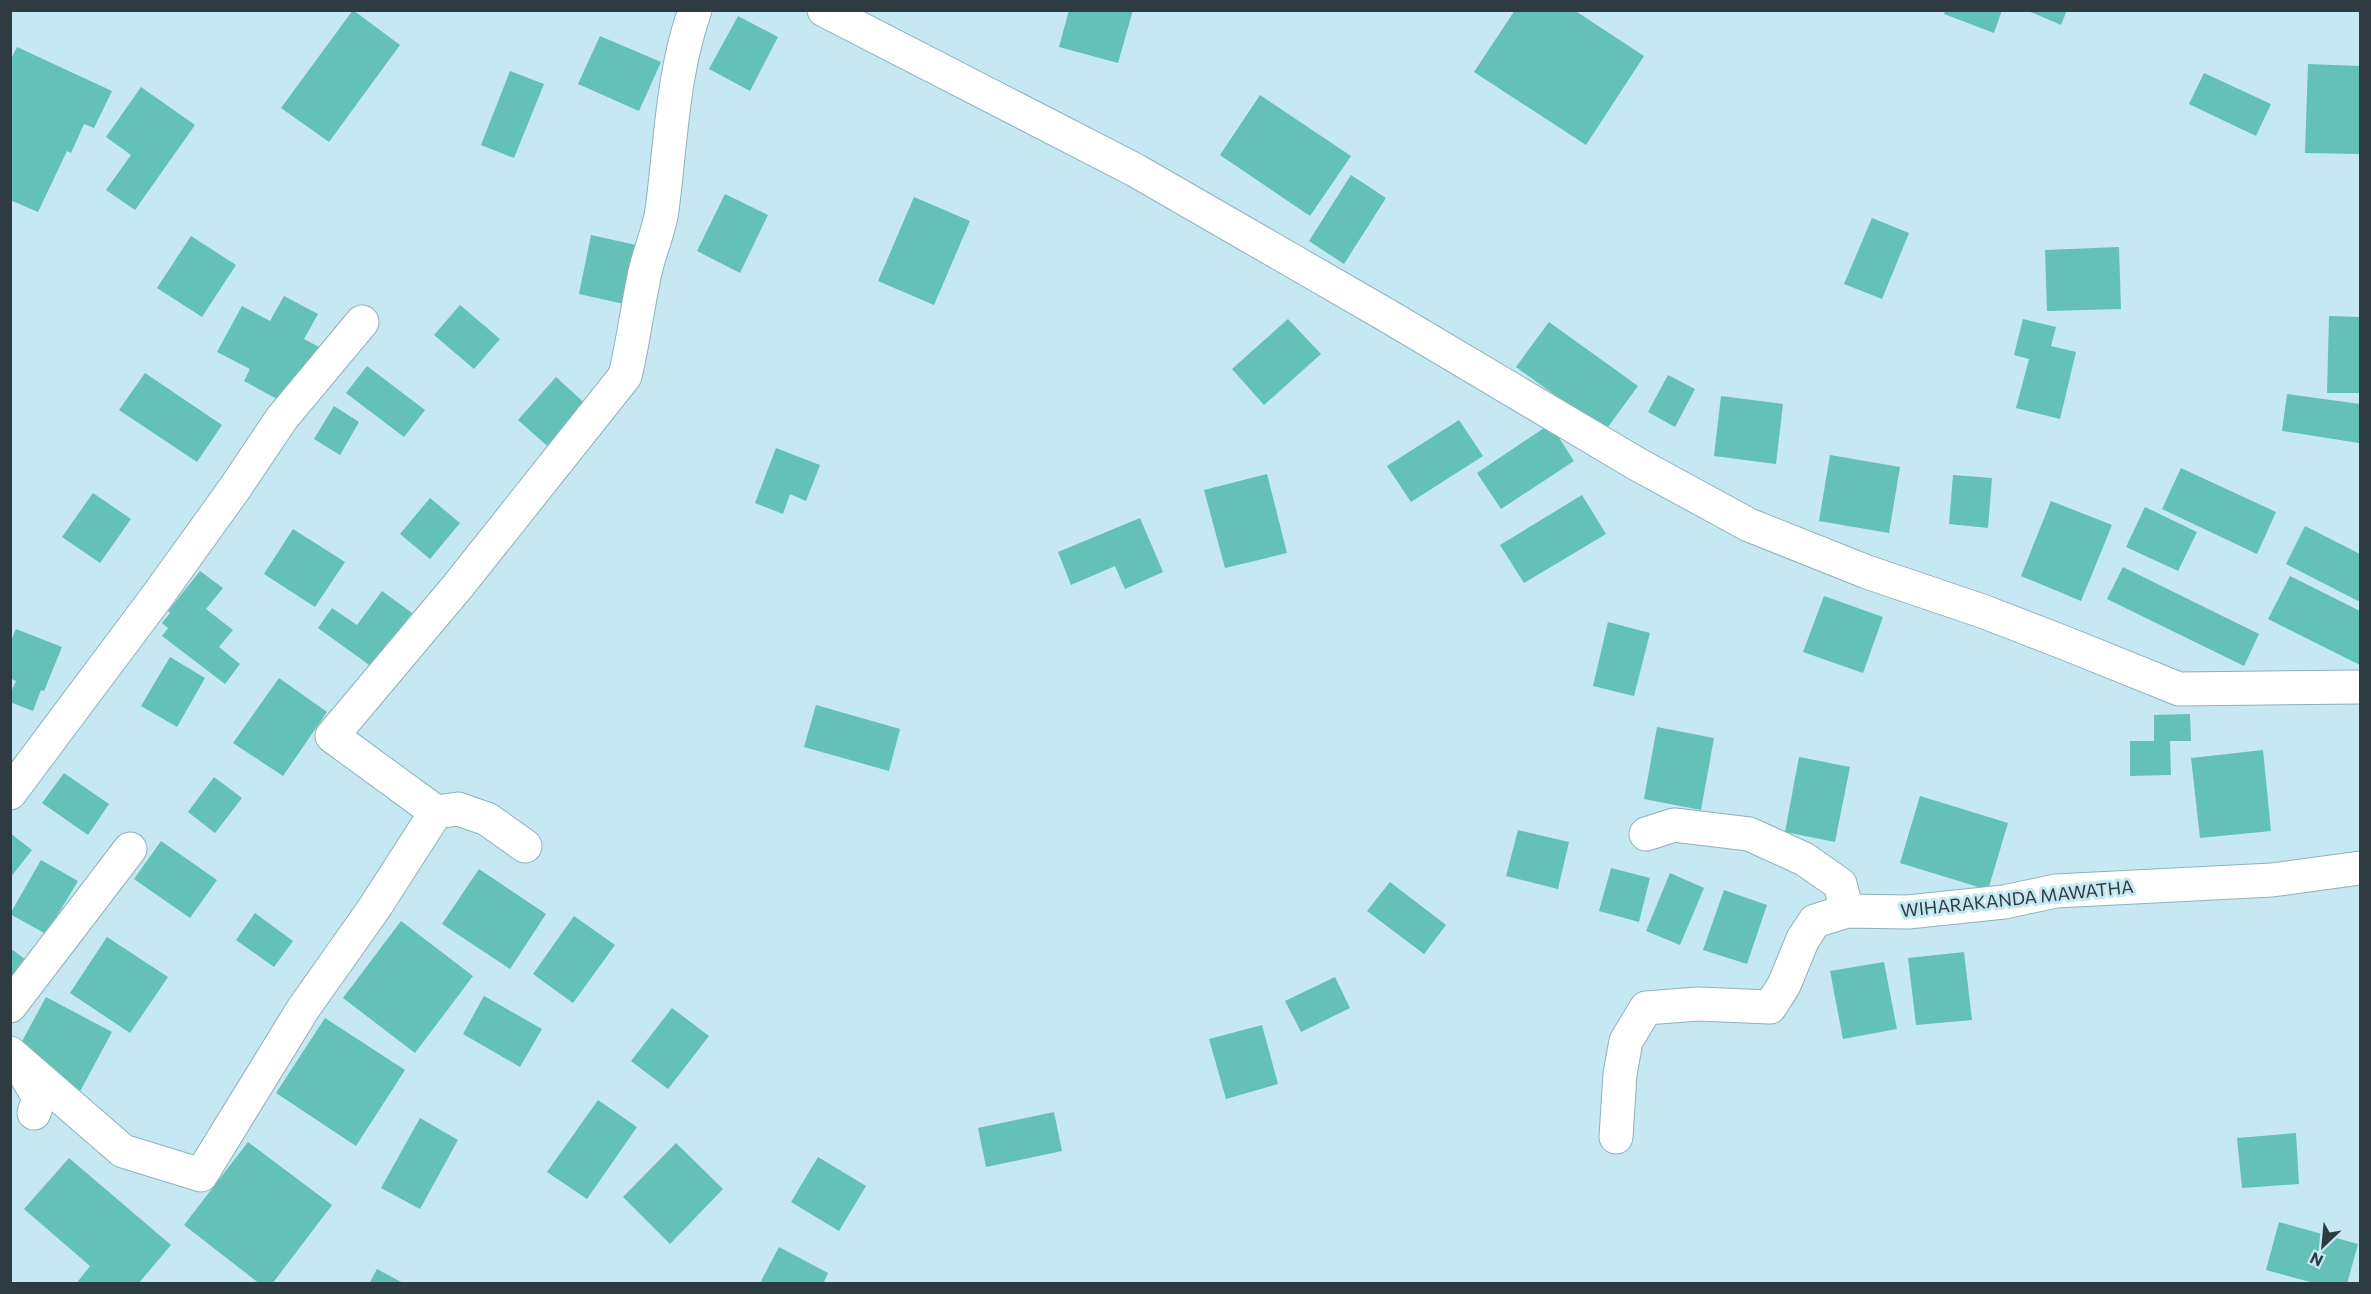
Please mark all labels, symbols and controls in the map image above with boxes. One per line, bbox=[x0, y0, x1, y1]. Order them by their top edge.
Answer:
street label: WIHARAKANDA MAWATHA bbox=[1899, 875, 2134, 921]
north arrow bbox=[2293, 1216, 2353, 1276]
text: N bbox=[2307, 1249, 2326, 1271]

